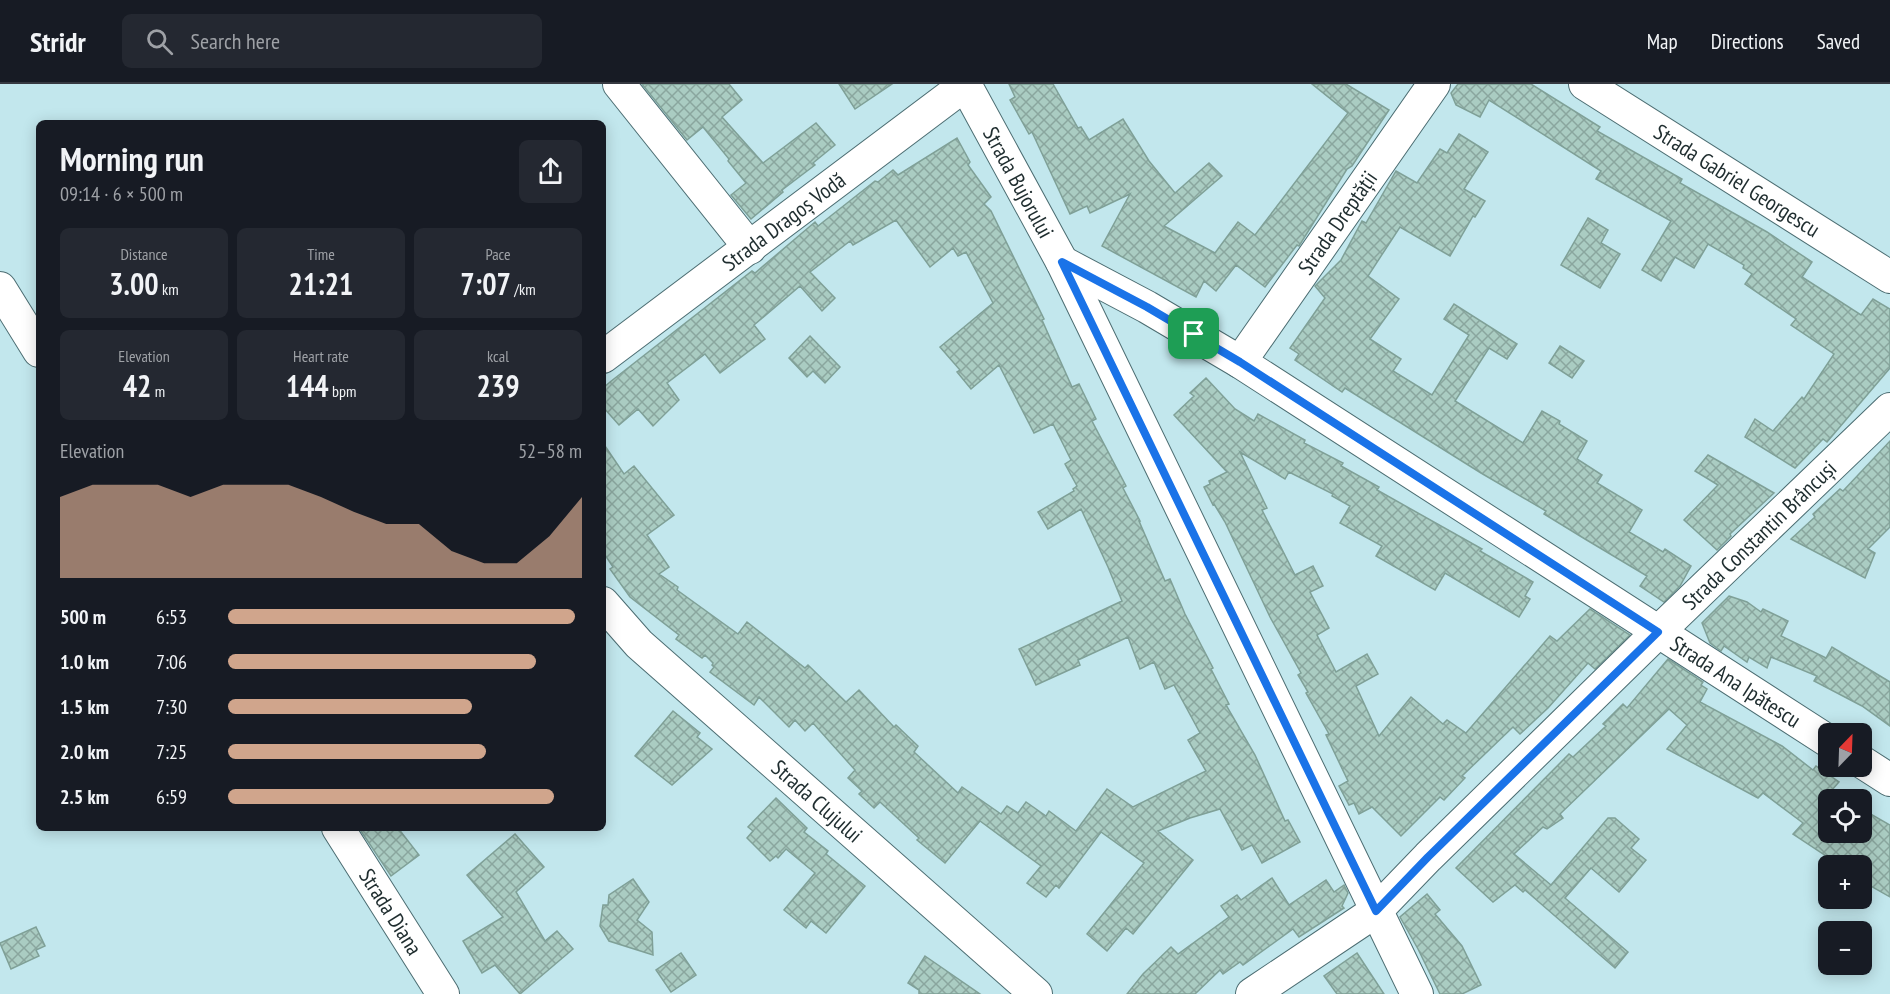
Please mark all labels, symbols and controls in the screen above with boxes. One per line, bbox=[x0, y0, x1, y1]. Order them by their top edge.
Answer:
search box bbox=[122, 14, 542, 68]
text: Stridr bbox=[30, 23, 86, 60]
icon: search bbox=[143, 25, 176, 58]
text: Search here bbox=[191, 27, 280, 55]
text: Map bbox=[1647, 28, 1678, 55]
text: Directions bbox=[1711, 28, 1784, 55]
text: Saved bbox=[1817, 28, 1860, 55]
street label: Strada Gabriel Georgescu bbox=[1649, 117, 1825, 243]
street label: Strada Bujorului bbox=[977, 122, 1060, 243]
text: Morning run bbox=[60, 137, 204, 180]
button: share bbox=[519, 140, 582, 203]
street label: Strada Dreptății bbox=[1291, 165, 1383, 280]
street label: Strada Dragoș Vodă bbox=[716, 166, 851, 277]
text: 09:14 · 6 × 500 m bbox=[60, 181, 183, 207]
text: Distance bbox=[120, 244, 168, 264]
text: Time bbox=[307, 244, 335, 264]
text: Pace bbox=[485, 244, 511, 264]
text: 3.00 bbox=[109, 264, 159, 303]
text: 21:21 bbox=[289, 264, 353, 303]
text: 7:07 bbox=[460, 264, 511, 303]
text: km bbox=[159, 279, 179, 299]
text: /km bbox=[511, 279, 536, 299]
pin bbox=[1168, 308, 1219, 359]
icon: arrive bbox=[1177, 317, 1210, 350]
text: Elevation bbox=[118, 346, 170, 366]
text: Heart rate bbox=[293, 346, 349, 366]
text: kcal bbox=[487, 346, 509, 366]
text: 42 bbox=[123, 366, 151, 405]
text: 144 bbox=[286, 366, 329, 405]
text: 239 bbox=[476, 366, 520, 405]
text: m bbox=[151, 381, 165, 401]
text: bpm bbox=[329, 381, 356, 401]
text: Elevation bbox=[60, 438, 124, 464]
text: 52–58 m bbox=[518, 438, 582, 464]
street label: Strada Constantin Brâncuși bbox=[1676, 454, 1842, 616]
text: 500 m bbox=[60, 604, 106, 630]
text: 6:53 bbox=[156, 604, 187, 630]
street label: Strada Ana Ipătescu bbox=[1665, 629, 1806, 734]
text: 1.0 km bbox=[60, 649, 109, 675]
text: 7:06 bbox=[156, 649, 187, 675]
text: 1.5 km bbox=[60, 694, 109, 720]
text: 7:30 bbox=[156, 694, 187, 720]
north arrow bbox=[1818, 723, 1872, 777]
map controls bbox=[1818, 723, 1872, 975]
text: 2.0 km bbox=[60, 739, 109, 765]
text: 7:25 bbox=[156, 739, 187, 765]
street label: Strada Clujului bbox=[766, 754, 868, 849]
text: 2.5 km bbox=[60, 784, 109, 810]
text: 6:59 bbox=[156, 784, 187, 810]
button: locate bbox=[1818, 789, 1872, 843]
button: + bbox=[1818, 855, 1872, 909]
street label: Strada Diana bbox=[353, 863, 429, 960]
button: − bbox=[1818, 921, 1872, 975]

